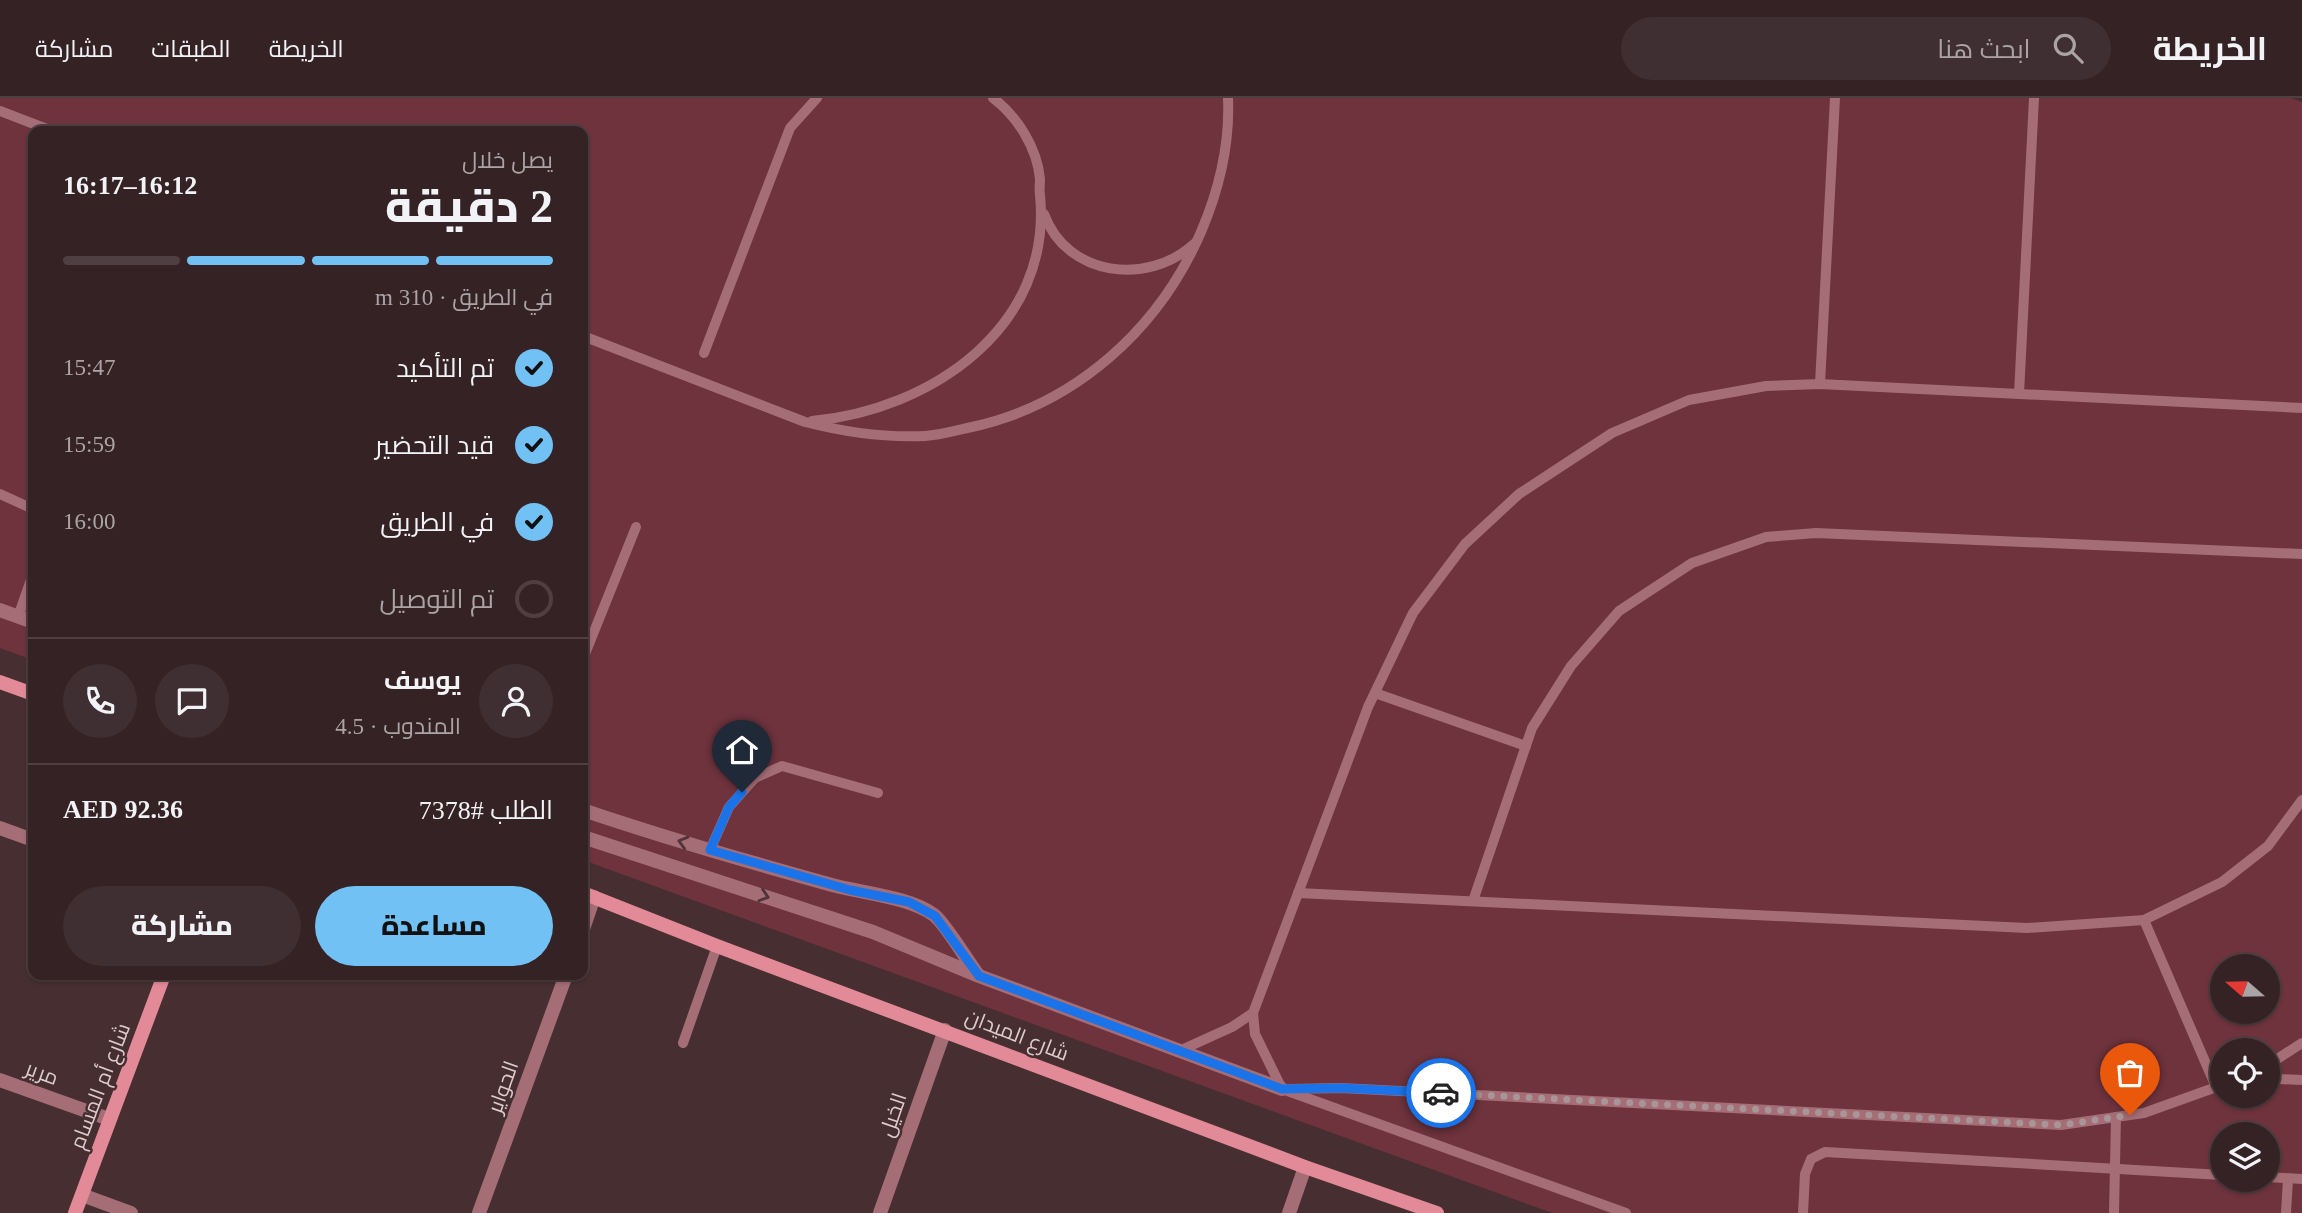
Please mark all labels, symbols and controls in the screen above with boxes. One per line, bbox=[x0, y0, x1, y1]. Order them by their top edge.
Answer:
search box bbox=[1621, 17, 2111, 80]
icon: search bbox=[2049, 29, 2087, 67]
text: الخريطة bbox=[2153, 31, 2267, 67]
text: ابحث هنا bbox=[1937, 35, 2031, 64]
text: مشاركة bbox=[35, 36, 113, 62]
text: الطبقات bbox=[151, 36, 231, 62]
text: الخريطة bbox=[269, 36, 344, 62]
text: يصل خلال bbox=[462, 148, 553, 173]
text: 16:12–16:17 bbox=[63, 171, 197, 200]
text: 2 دقيقة bbox=[385, 181, 553, 232]
text: في الطريق · 310 m bbox=[375, 285, 553, 310]
icon: check bbox=[515, 349, 553, 387]
text: تم التأكيد bbox=[396, 354, 494, 383]
text: 15:47 bbox=[63, 355, 115, 380]
icon: check bbox=[515, 426, 553, 464]
text: قيد التحضير bbox=[375, 431, 494, 460]
text: 15:59 bbox=[63, 432, 115, 457]
icon: check bbox=[515, 503, 553, 541]
text: في الطريق bbox=[380, 508, 494, 537]
text: 16:00 bbox=[63, 509, 115, 534]
text: تم التوصيل bbox=[379, 585, 494, 614]
button: phone bbox=[63, 664, 137, 738]
button: chat bbox=[155, 664, 229, 738]
button: person bbox=[479, 664, 553, 738]
text: يوسف bbox=[384, 666, 461, 695]
text: المندوب · 4.5 bbox=[335, 714, 461, 739]
pin bbox=[712, 720, 772, 792]
icon: home bbox=[723, 731, 761, 769]
text: AED 92.36 bbox=[63, 795, 183, 824]
text: الطلب #7378 bbox=[419, 796, 553, 825]
one-way arrow bbox=[677, 836, 689, 851]
button: مشاركة bbox=[63, 886, 301, 966]
button: مساعدة bbox=[315, 886, 553, 966]
one-way arrow bbox=[758, 888, 770, 902]
north arrow bbox=[2210, 954, 2280, 1024]
map controls bbox=[2210, 954, 2280, 1192]
street label: شارع الميدان bbox=[961, 1004, 1072, 1068]
street label: شارع أم المسام bbox=[64, 1019, 137, 1153]
button: locate bbox=[2210, 1038, 2280, 1108]
pin bbox=[2100, 1043, 2160, 1115]
icon: bag bbox=[2111, 1054, 2149, 1092]
street label: مرير bbox=[21, 1056, 62, 1090]
street label: الحواير bbox=[482, 1058, 523, 1117]
courier bbox=[1406, 1058, 1476, 1128]
icon: car bbox=[1422, 1074, 1460, 1112]
street label: الخيل bbox=[874, 1090, 913, 1140]
button: layers bbox=[2210, 1122, 2280, 1192]

